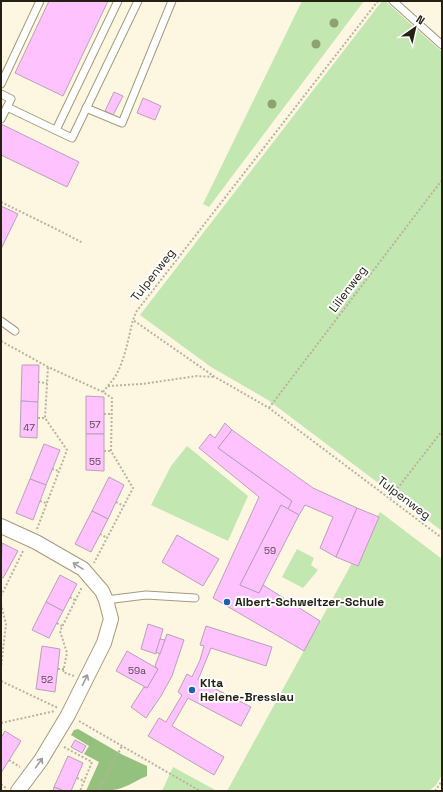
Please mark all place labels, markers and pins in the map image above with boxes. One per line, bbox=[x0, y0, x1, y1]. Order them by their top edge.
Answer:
place label: Albert-Schweitzer-Schule bbox=[235, 594, 384, 610]
marker: Albert-Schweitzer-Schule bbox=[222, 597, 232, 607]
place label: Kita Helene-Bresslau bbox=[200, 675, 294, 705]
marker: Kita Helene-Bresslau bbox=[187, 685, 197, 695]

